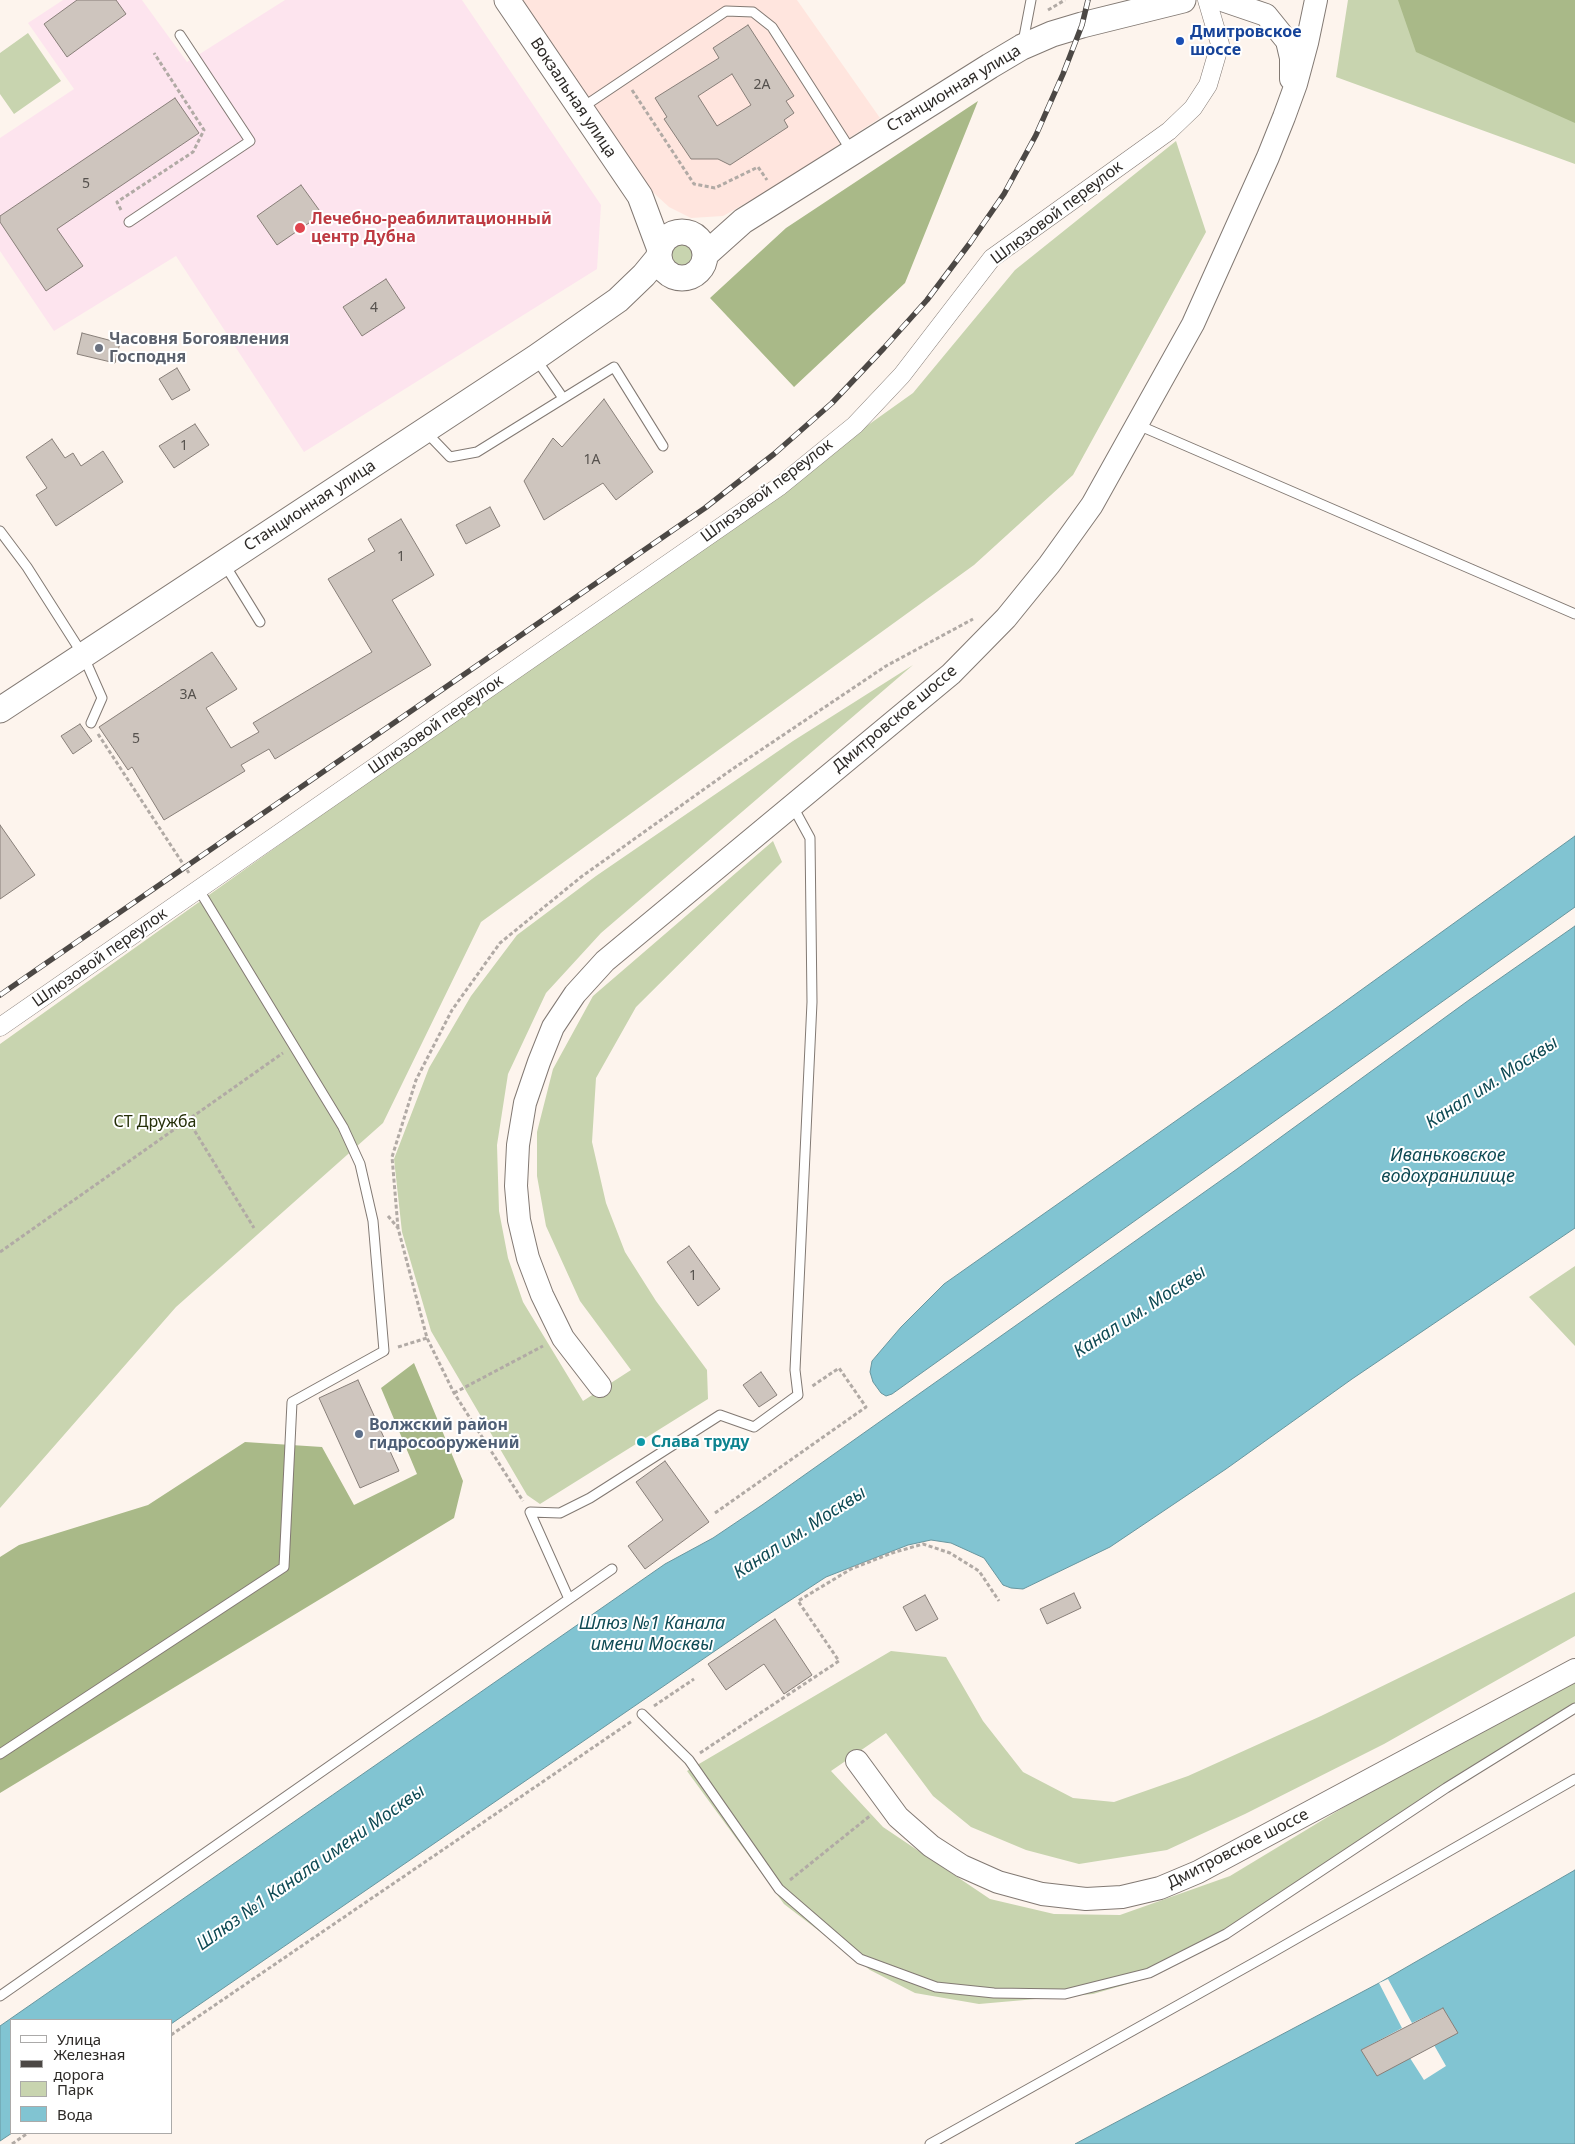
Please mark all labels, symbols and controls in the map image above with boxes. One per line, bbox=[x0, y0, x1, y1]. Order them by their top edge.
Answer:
place label: Дмитровское шоссе bbox=[1190, 22, 1302, 60]
street label: Вокзальная улица bbox=[526, 34, 620, 162]
marker: Дмитровское шоссе bbox=[1174, 35, 1186, 47]
street label: Станционная улица bbox=[884, 41, 1024, 137]
house number: 2А bbox=[754, 77, 770, 93]
street label: Шлюзовой переулок bbox=[987, 157, 1127, 269]
house number: 5 bbox=[82, 176, 90, 192]
place label: Лечебно-реабилитационный центр Дубна bbox=[311, 209, 552, 247]
marker: Лечебно-реабилитационный центр Дубна bbox=[293, 221, 307, 235]
house number: 4 bbox=[370, 300, 378, 316]
place label: Часовня Богоявления Господня bbox=[109, 329, 289, 367]
marker: Часовня Богоявления Господня bbox=[93, 342, 105, 354]
street label: Шлюзовой переулок bbox=[697, 435, 837, 547]
house number: 1 bbox=[180, 438, 188, 454]
house number: 1А bbox=[584, 452, 600, 468]
street label: Станционная улица bbox=[241, 456, 379, 556]
house number: 1 bbox=[397, 549, 405, 565]
street label: Дмитровское шоссе bbox=[829, 661, 961, 777]
street label: Шлюзовой переулок bbox=[365, 671, 507, 779]
house number: 3А bbox=[180, 687, 196, 703]
house number: 5 bbox=[132, 731, 140, 747]
street label: Шлюзовой переулок bbox=[29, 904, 171, 1012]
water label: Канал им. Москвы bbox=[1422, 1032, 1562, 1134]
park label: СТ Дружба bbox=[114, 1112, 196, 1132]
water label: Иваньковское водохранилище bbox=[1381, 1145, 1515, 1188]
water label: Канал им. Москвы bbox=[1070, 1261, 1210, 1363]
house number: 1 bbox=[689, 1268, 697, 1284]
place label: Волжский район гидросооружений bbox=[369, 1415, 520, 1453]
marker: Волжский район гидросооружений bbox=[353, 1428, 365, 1440]
place label: Слава труду bbox=[651, 1432, 749, 1452]
marker: Слава труду bbox=[635, 1436, 647, 1448]
water label: Канал им. Москвы bbox=[730, 1482, 870, 1584]
water label: Шлюз №1 Канала имени Москвы bbox=[579, 1613, 725, 1656]
water label: Шлюз №1 Канала имени Москвы bbox=[193, 1781, 429, 1955]
street label: Дмитровское шоссе bbox=[1164, 1805, 1312, 1893]
legend bbox=[10, 2019, 172, 2134]
text: Улица bbox=[57, 2029, 101, 2049]
text: Железная дорога bbox=[53, 2044, 126, 2084]
text: Парк bbox=[57, 2079, 93, 2099]
text: Вода bbox=[57, 2104, 93, 2124]

